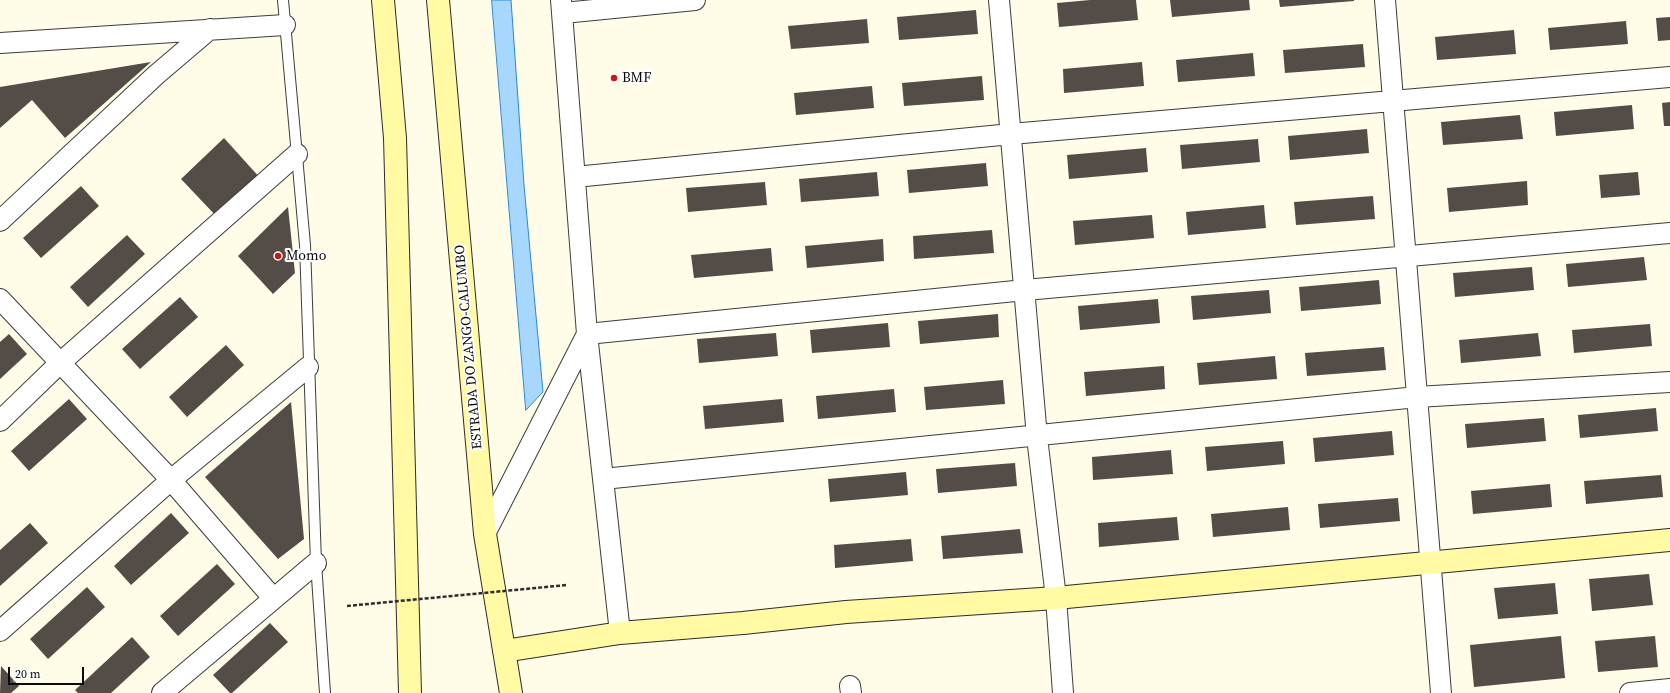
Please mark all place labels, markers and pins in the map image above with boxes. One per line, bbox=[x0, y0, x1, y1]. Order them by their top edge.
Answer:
place label: BMF bbox=[622, 70, 651, 86]
marker: BMF bbox=[609, 73, 619, 83]
place label: Momo bbox=[286, 248, 326, 264]
marker: Momo bbox=[273, 251, 283, 261]

